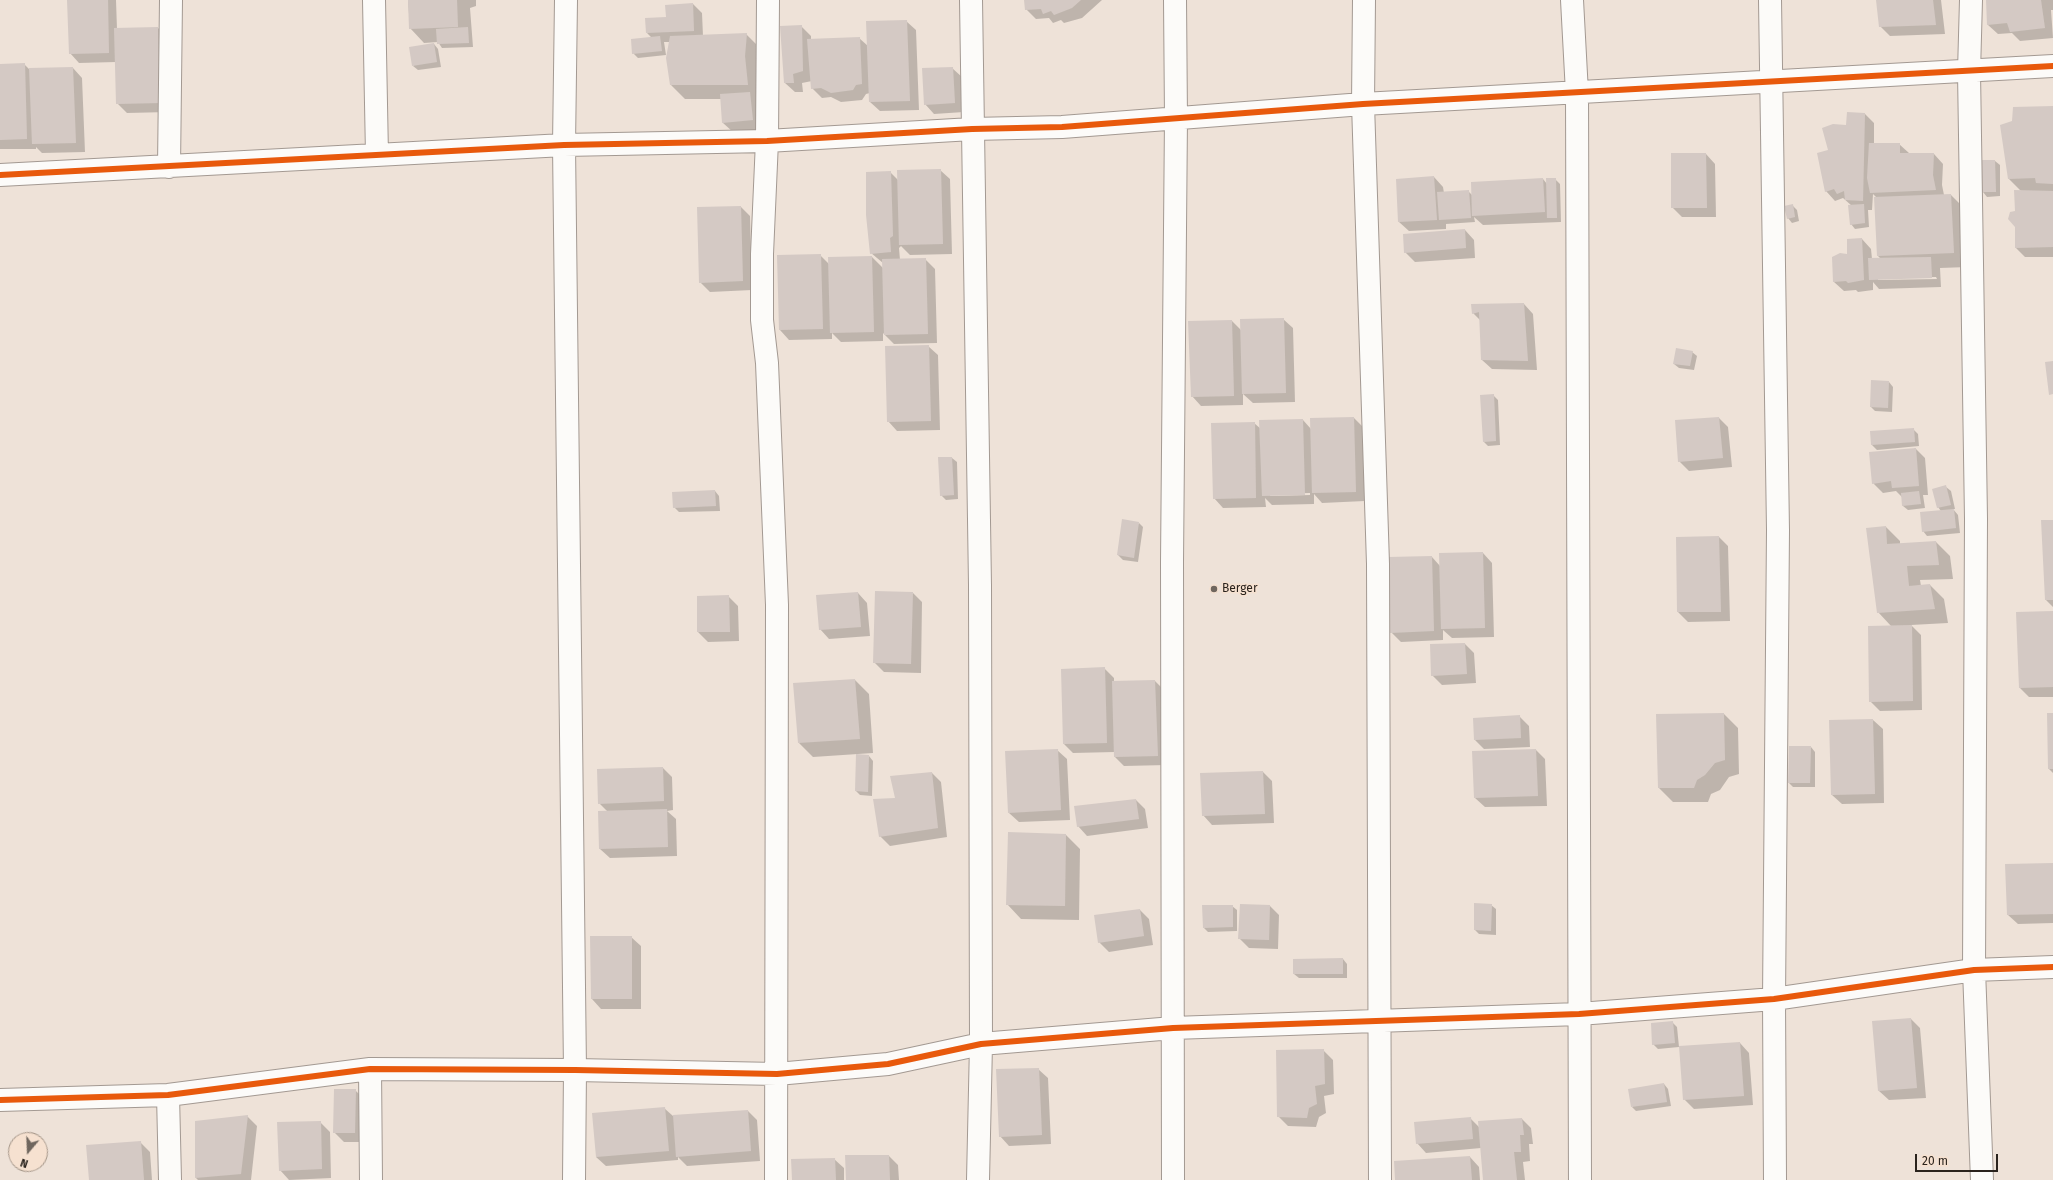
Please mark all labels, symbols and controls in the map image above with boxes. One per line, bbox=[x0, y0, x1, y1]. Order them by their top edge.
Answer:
place label: Berger bbox=[1222, 582, 1258, 596]
marker: Berger bbox=[1209, 584, 1219, 594]
north arrow bbox=[8, 1132, 48, 1172]
scale bar bbox=[1917, 1146, 2000, 1172]
text: 20 m bbox=[1922, 1154, 1948, 1168]
text: N bbox=[19, 1156, 30, 1170]

